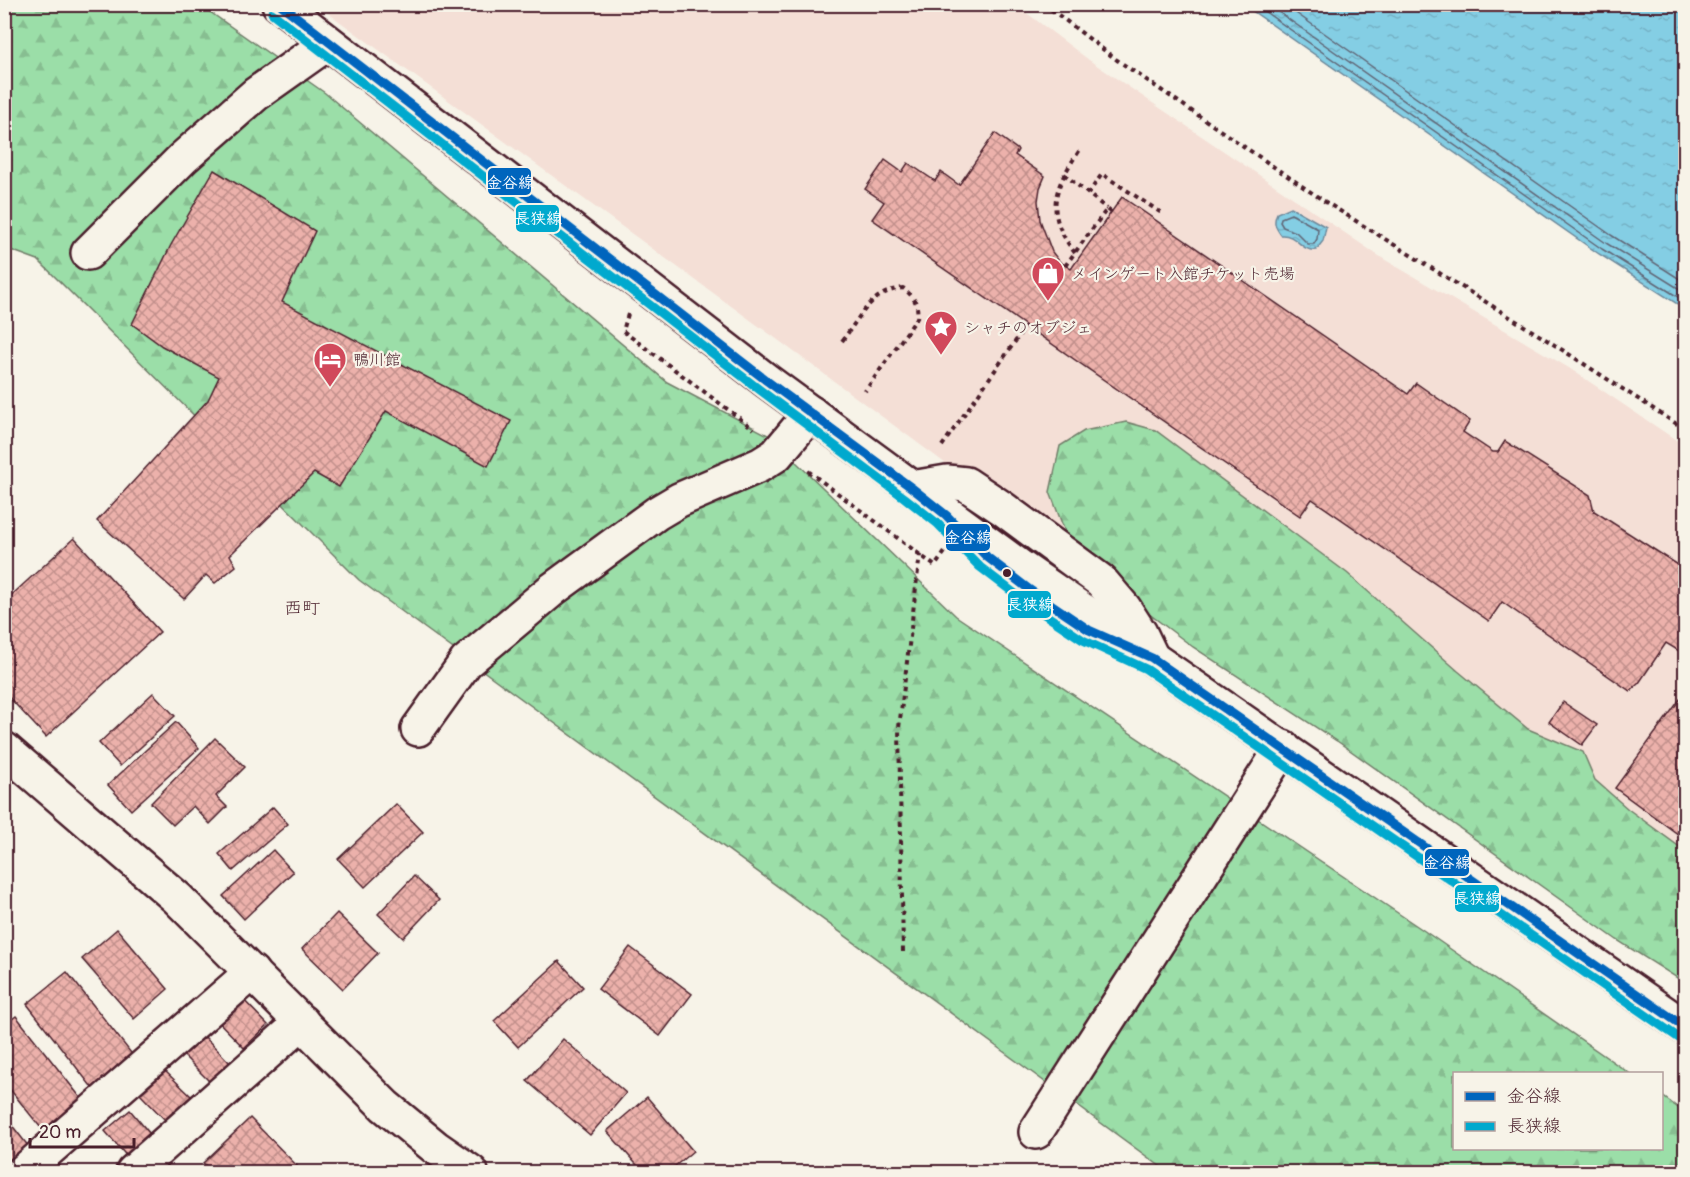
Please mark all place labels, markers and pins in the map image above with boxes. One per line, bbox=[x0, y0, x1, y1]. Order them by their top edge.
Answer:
shop icon: メインゲート入館チケット売場 bbox=[1030, 255, 1066, 302]
place label: メインゲート入館チケット売場 bbox=[1071, 264, 1295, 284]
place icon: シャチのオブジェ bbox=[923, 309, 959, 356]
place label: シャチのオブジェ bbox=[964, 318, 1092, 338]
hotel icon: 鴨川館 bbox=[312, 341, 348, 388]
place label: 鴨川館 bbox=[353, 350, 401, 370]
unlabelled marker bbox=[1001, 567, 1013, 579]

